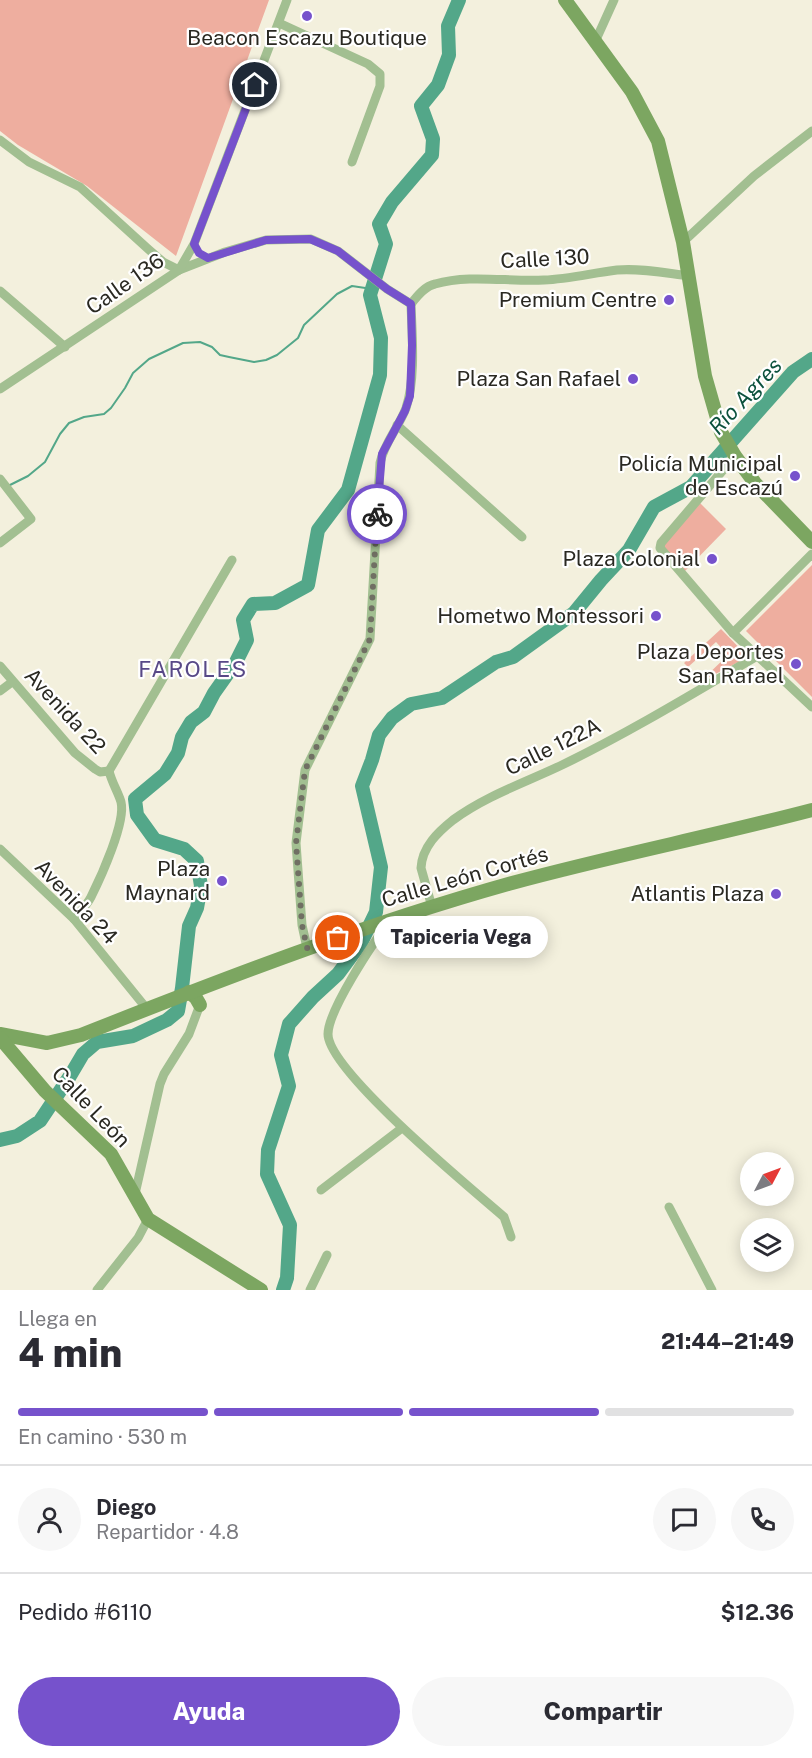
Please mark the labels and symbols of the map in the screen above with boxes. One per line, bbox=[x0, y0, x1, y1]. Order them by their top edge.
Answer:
marker: Beacon Escazu Boutique bbox=[300, 9, 314, 23]
place label: Beacon Escazu Boutique bbox=[187, 25, 427, 50]
pin bbox=[229, 59, 280, 110]
street label: Calle 130 bbox=[500, 244, 590, 273]
street label: Calle 136 bbox=[81, 248, 168, 319]
place label: Premium Centre bbox=[499, 287, 657, 312]
marker: Premium Centre bbox=[662, 293, 676, 307]
water label: Río Agres bbox=[703, 352, 787, 440]
place label: Plaza San Rafael bbox=[457, 366, 621, 391]
marker: Plaza San Rafael bbox=[626, 372, 640, 386]
place label: Policía Municipal de Escazú bbox=[618, 451, 783, 500]
marker: Policía Municipal de Escazú bbox=[788, 469, 802, 483]
courier bbox=[347, 484, 407, 544]
place label: Plaza Colonial bbox=[563, 546, 700, 571]
marker: Plaza Colonial bbox=[705, 552, 719, 566]
place label: Hometwo Montessori bbox=[437, 603, 644, 628]
marker: Hometwo Montessori bbox=[649, 609, 663, 623]
place label: Plaza Deportes San Rafael bbox=[637, 639, 784, 688]
district label: FAROLES bbox=[138, 656, 248, 682]
marker: Plaza Deportes San Rafael bbox=[789, 657, 803, 671]
street label: Avenida 22 bbox=[20, 663, 111, 758]
street label: Calle 122A bbox=[501, 713, 605, 780]
street label: Calle León Cortés bbox=[379, 841, 551, 912]
street label: Avenida 24 bbox=[30, 854, 123, 949]
place label: Plaza Maynard bbox=[125, 856, 210, 905]
marker: Plaza Maynard bbox=[215, 874, 229, 888]
place label: Atlantis Plaza bbox=[631, 881, 764, 906]
marker: Atlantis Plaza bbox=[769, 887, 783, 901]
pin bbox=[312, 912, 363, 963]
callout: Tapiceria Vega bbox=[374, 917, 548, 959]
street label: Calle León bbox=[47, 1061, 136, 1152]
north arrow bbox=[740, 1152, 794, 1206]

